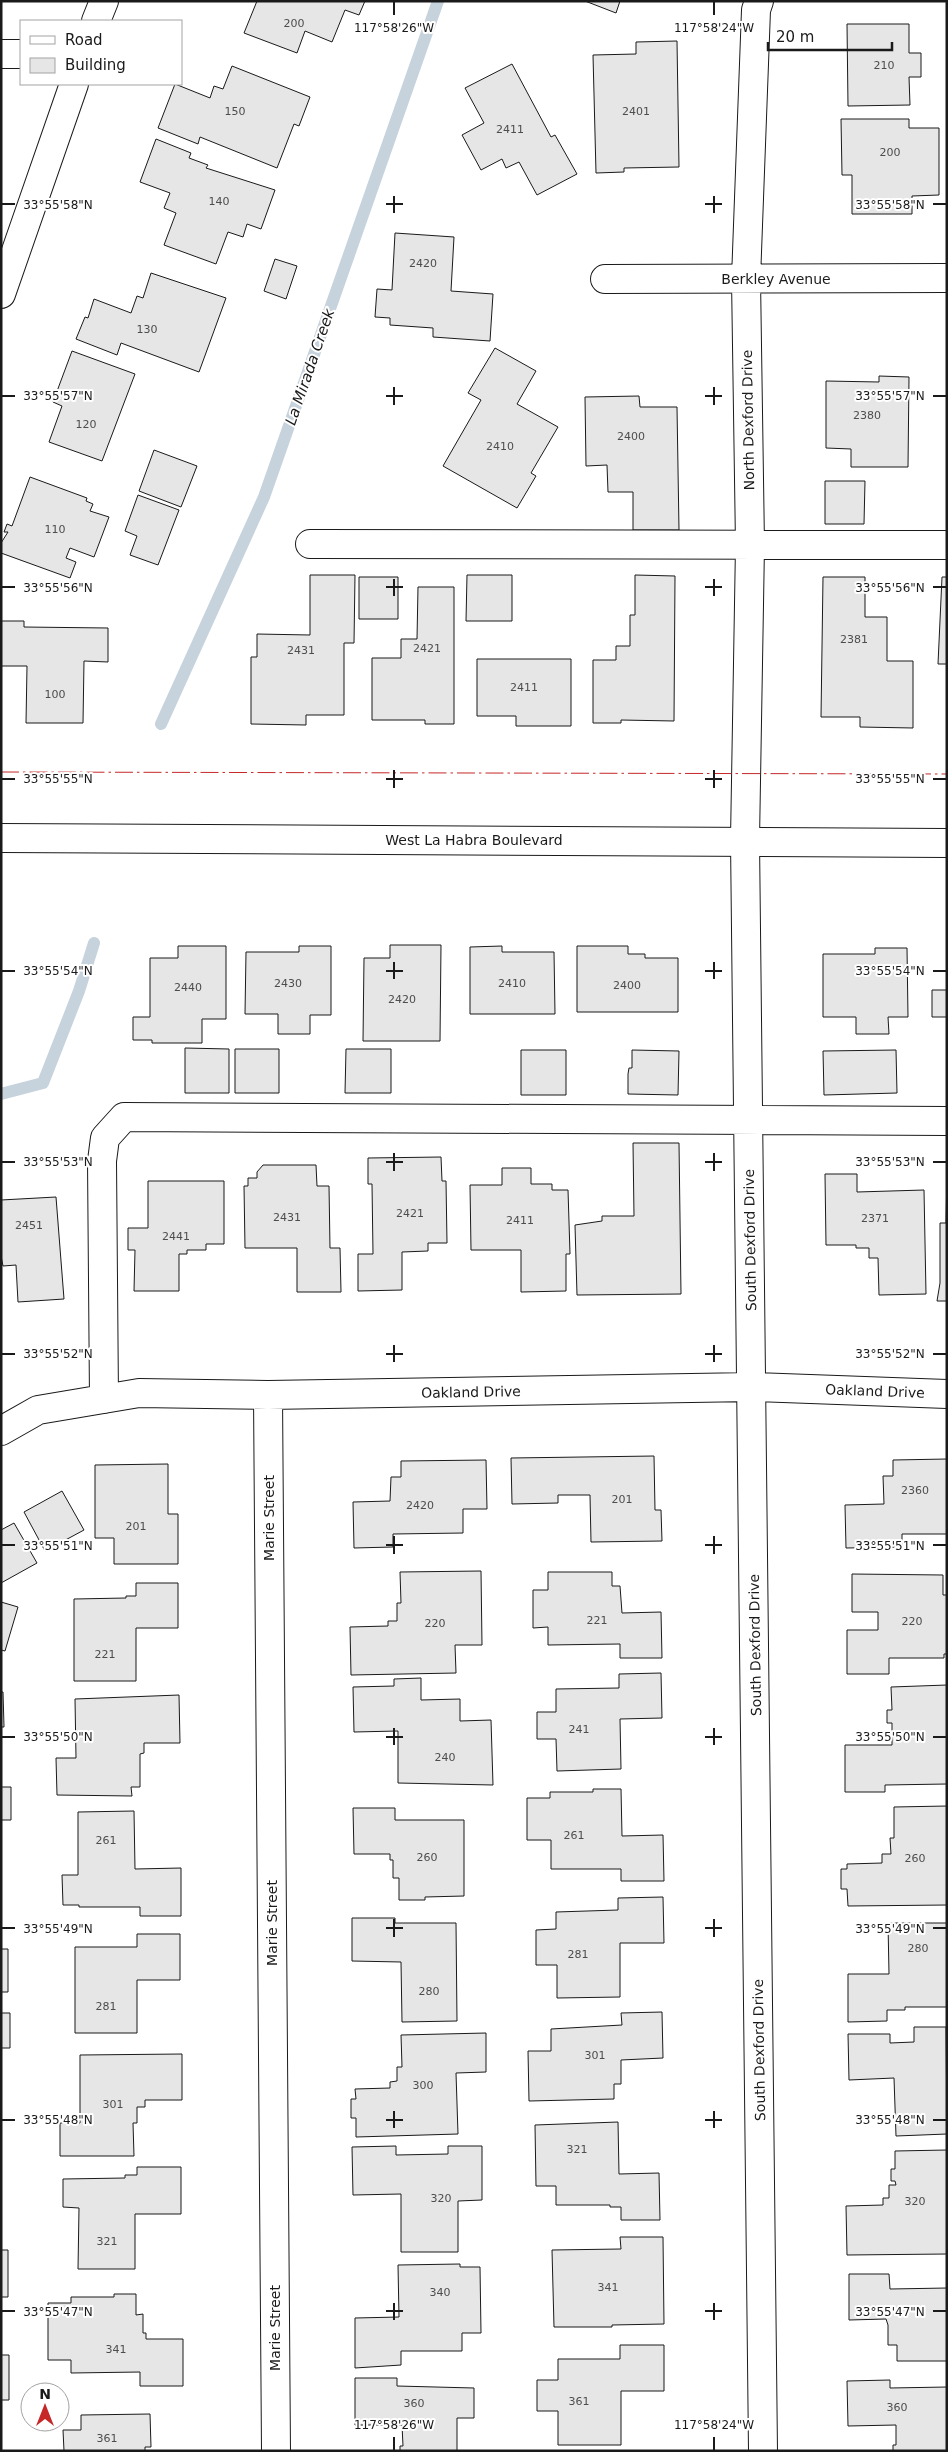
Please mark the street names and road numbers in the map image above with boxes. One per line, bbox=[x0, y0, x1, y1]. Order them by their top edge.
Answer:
street label: Berkley Avenue bbox=[721, 271, 831, 287]
street label: North Dexford Drive bbox=[739, 350, 757, 490]
street label: West La Habra Boulevard bbox=[385, 832, 563, 848]
street label: South Dexford Drive bbox=[741, 1169, 759, 1311]
street label: Oakland Drive bbox=[825, 1381, 925, 1401]
street label: Oakland Drive bbox=[421, 1383, 521, 1401]
street label: Marie Street bbox=[261, 1475, 277, 1561]
street label: South Dexford Drive bbox=[746, 1574, 764, 1716]
street label: Marie Street bbox=[264, 1880, 280, 1966]
street label: South Dexford Drive bbox=[750, 1979, 768, 2121]
street label: Marie Street bbox=[267, 2285, 283, 2371]

